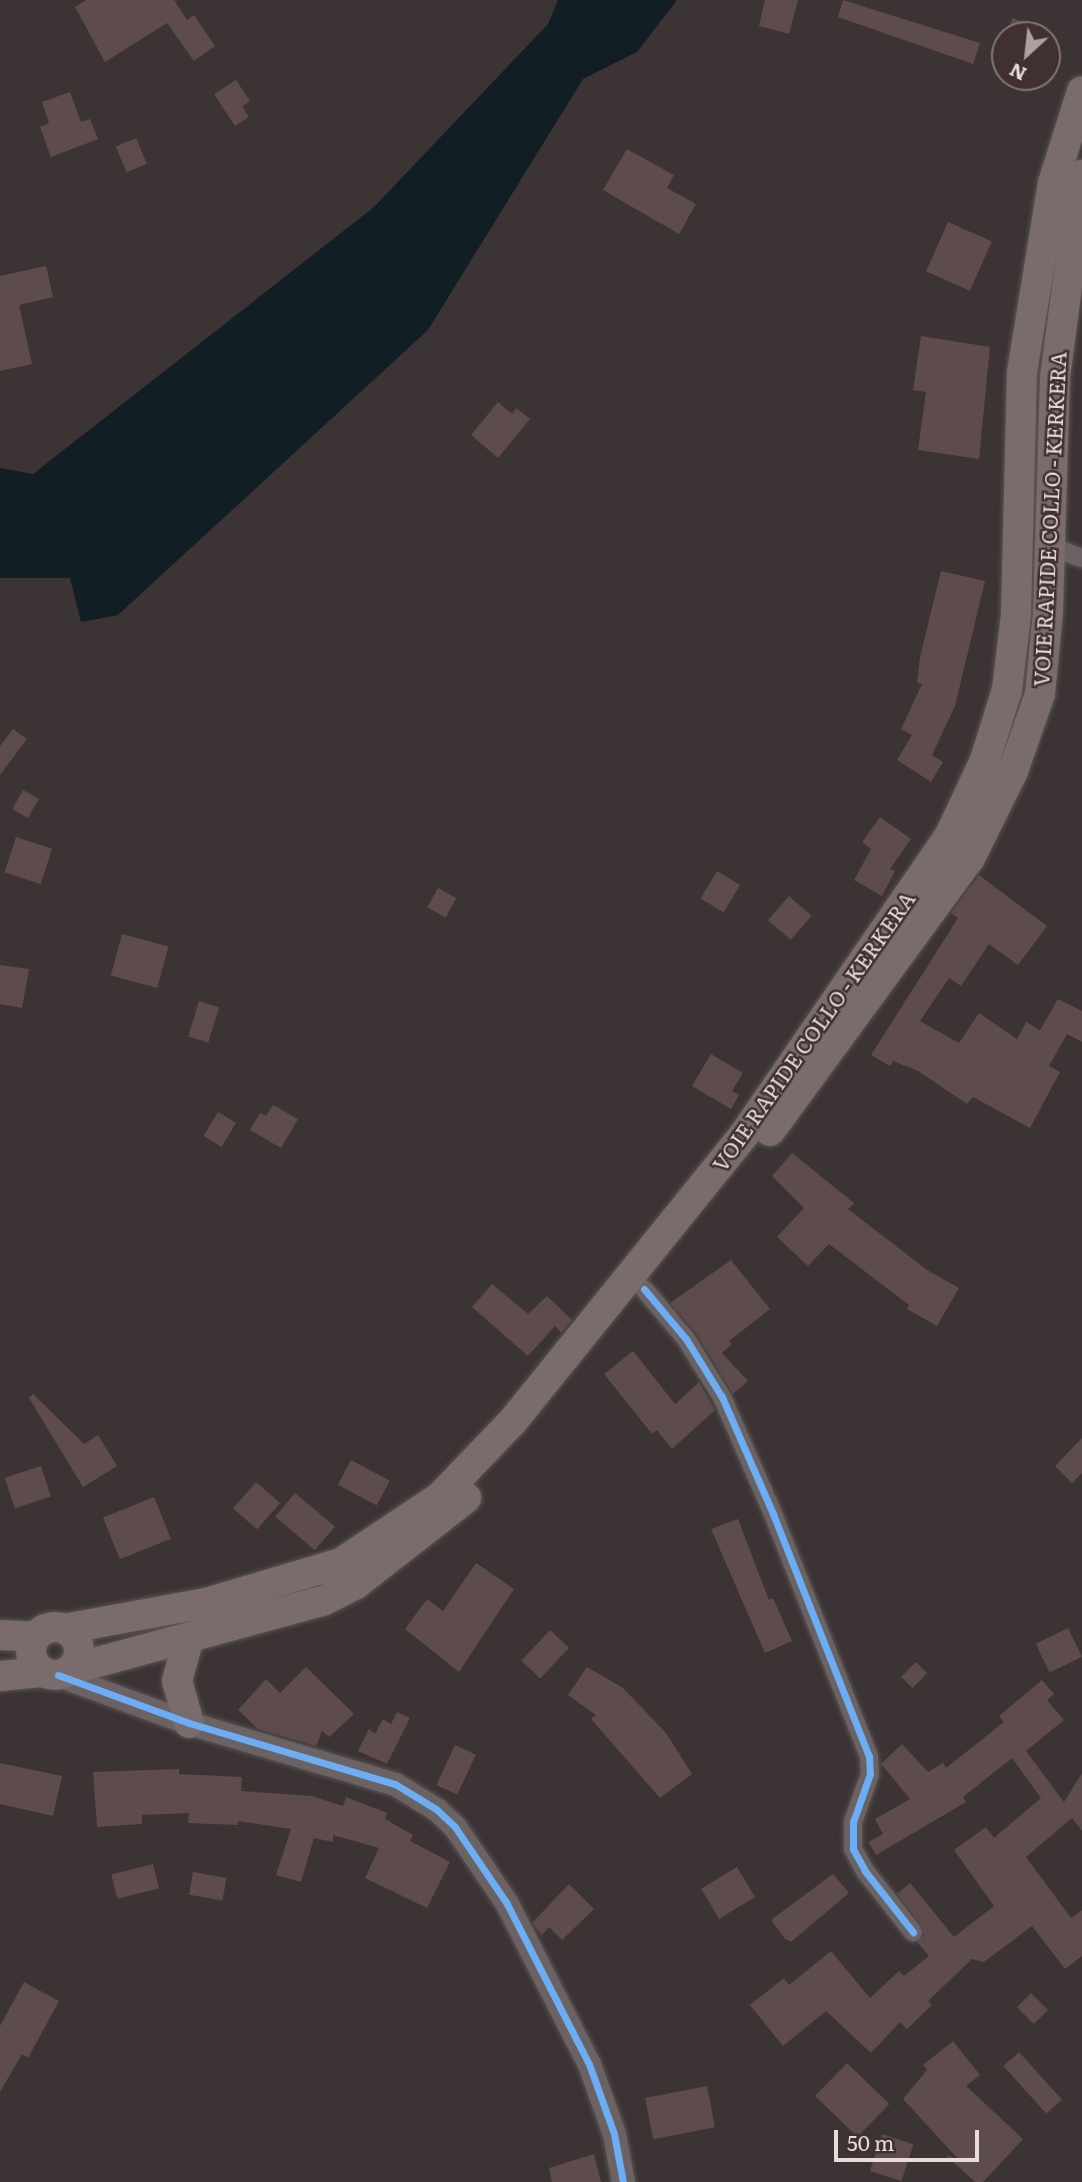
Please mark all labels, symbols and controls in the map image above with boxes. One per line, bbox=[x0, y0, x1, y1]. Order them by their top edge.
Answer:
north arrow bbox=[991, 21, 1061, 91]
text: N bbox=[1004, 57, 1031, 89]
street label: VOIE RAPIDE COLLO - KERKERA bbox=[1028, 351, 1070, 687]
street label: VOIE RAPIDE COLLO - KERKERA bbox=[706, 886, 920, 1176]
scale bar bbox=[837, 2116, 982, 2160]
text: 50 m bbox=[847, 2126, 894, 2157]

